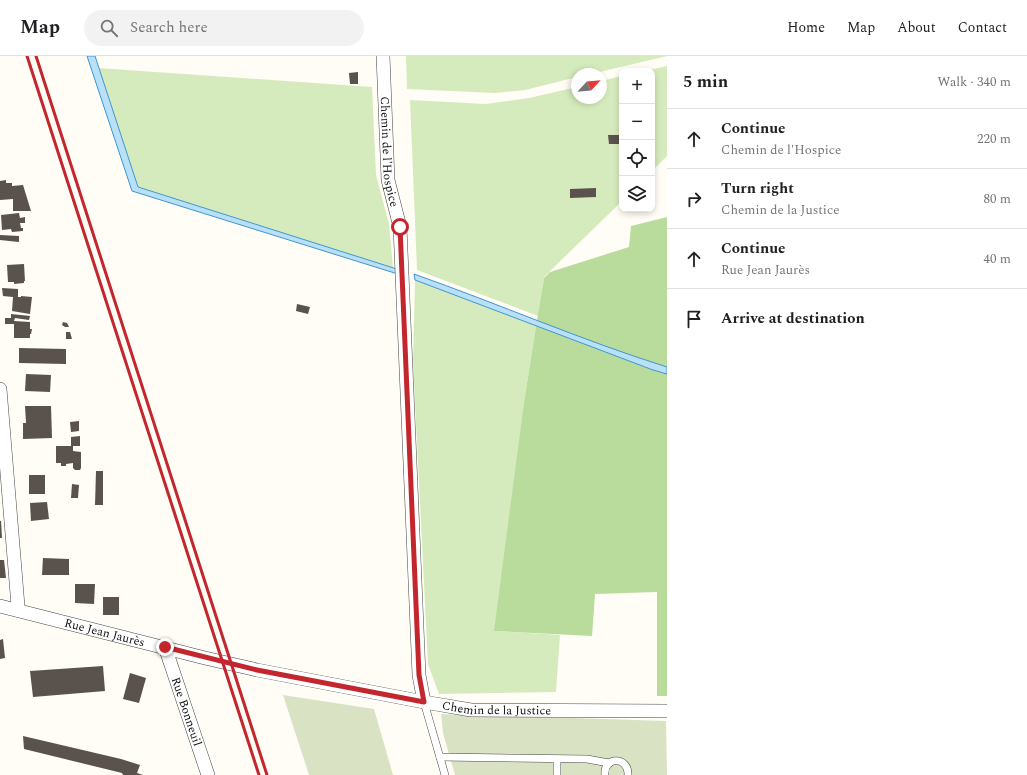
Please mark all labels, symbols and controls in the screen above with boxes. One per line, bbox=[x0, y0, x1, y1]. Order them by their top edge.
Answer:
search box bbox=[84, 10, 364, 46]
text: Map bbox=[20, 13, 60, 42]
text: Search here bbox=[130, 16, 208, 39]
icon: search bbox=[98, 17, 120, 39]
text: Home bbox=[787, 17, 825, 38]
text: Map bbox=[847, 17, 875, 38]
text: About bbox=[897, 17, 936, 38]
text: Contact bbox=[958, 17, 1007, 38]
north arrow bbox=[571, 68, 607, 104]
map controls bbox=[619, 68, 655, 212]
button: + bbox=[619, 68, 655, 104]
text: 5 min bbox=[683, 69, 728, 95]
text: Walk · 340 m bbox=[937, 72, 1011, 92]
street label: Chemin de l'Hospice bbox=[375, 96, 404, 209]
button: − bbox=[619, 104, 655, 140]
text: Continue bbox=[721, 117, 786, 140]
icon: ahead bbox=[683, 128, 705, 150]
text: 220 m bbox=[977, 129, 1011, 149]
button: locate bbox=[619, 140, 655, 176]
text: Chemin de l'Hospice bbox=[721, 140, 841, 160]
button: layers bbox=[619, 176, 655, 212]
text: Turn right bbox=[721, 177, 794, 200]
icon: right bbox=[683, 188, 705, 210]
text: 80 m bbox=[984, 189, 1011, 209]
text: Chemin de la Justice bbox=[721, 200, 839, 220]
route start bbox=[391, 218, 409, 236]
text: Continue bbox=[721, 237, 786, 260]
icon: ahead bbox=[683, 248, 705, 270]
text: 40 m bbox=[984, 249, 1011, 269]
text: Rue Jean Jaurès bbox=[721, 260, 810, 280]
text: Arrive at destination bbox=[721, 307, 865, 330]
icon: arrive bbox=[683, 308, 705, 330]
street label: Rue Jean Jaurès bbox=[62, 614, 147, 652]
route end bbox=[156, 638, 174, 656]
street label: Rue Bonneuil bbox=[166, 675, 207, 749]
street label: Chemin de la Justice bbox=[440, 696, 551, 720]

